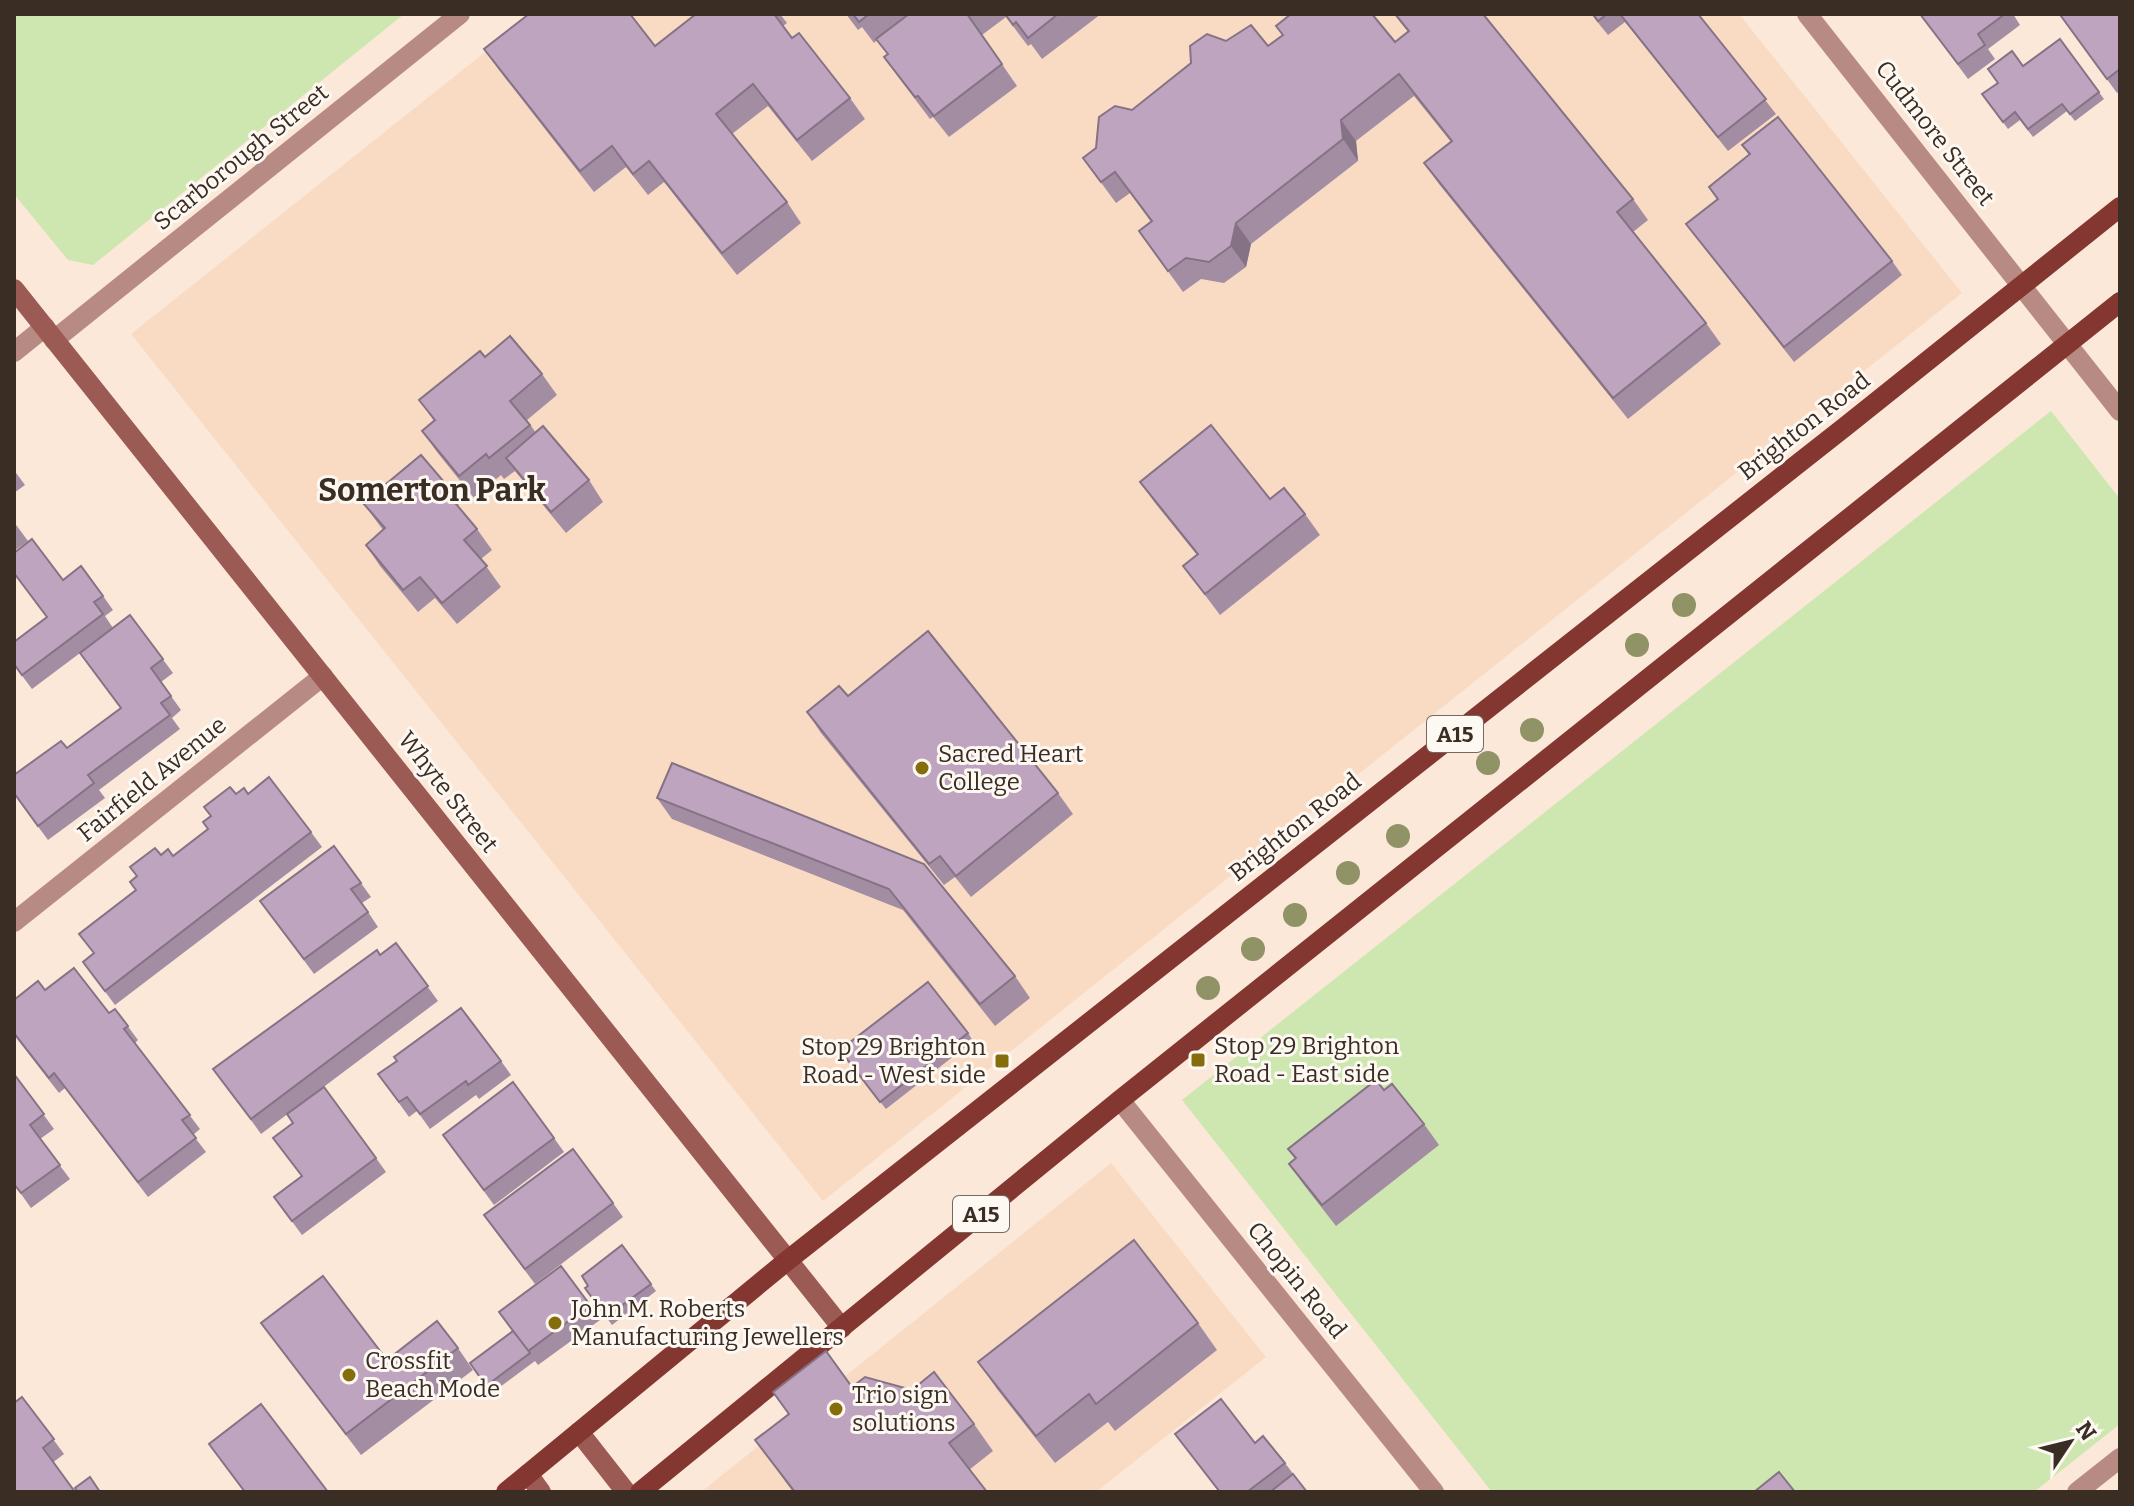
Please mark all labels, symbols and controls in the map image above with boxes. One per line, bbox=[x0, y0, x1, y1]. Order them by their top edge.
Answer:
street label: Cudmore Street bbox=[1870, 55, 2001, 211]
street label: Scarborough Street bbox=[148, 78, 334, 236]
street label: Brighton Road bbox=[1733, 366, 1875, 486]
district label: Somerton Park bbox=[318, 471, 546, 509]
street label: Fairfield Avenue bbox=[72, 711, 232, 847]
road number: A15 bbox=[1427, 716, 1483, 752]
street label: Whyte Street bbox=[392, 726, 504, 858]
place label: Sacred Heart College bbox=[938, 740, 1084, 796]
marker: Sacred Heart College bbox=[913, 759, 931, 777]
street label: Brighton Road bbox=[1224, 767, 1366, 887]
place label: Stop 29 Brighton Road - East side bbox=[1214, 1032, 1399, 1088]
place label: Stop 29 Brighton Road - West side bbox=[801, 1033, 986, 1089]
marker: Stop 29 Brighton Road - East side bbox=[1189, 1051, 1207, 1069]
marker: Stop 29 Brighton Road - West side bbox=[993, 1052, 1011, 1070]
road number: A15 bbox=[953, 1196, 1009, 1232]
street label: Chopin Road bbox=[1242, 1216, 1352, 1344]
place label: John M. Roberts Manufacturing Jewellers bbox=[570, 1295, 844, 1351]
marker: John M. Roberts Manufacturing Jewellers bbox=[546, 1314, 564, 1332]
place label: Crossfit Beach Mode bbox=[365, 1347, 500, 1403]
marker: Crossfit Beach Mode bbox=[340, 1366, 358, 1384]
place label: Trio sign solutions bbox=[852, 1381, 955, 1437]
marker: Trio sign solutions bbox=[827, 1400, 845, 1418]
north arrow bbox=[2030, 1402, 2110, 1482]
text: N bbox=[2070, 1416, 2102, 1446]

